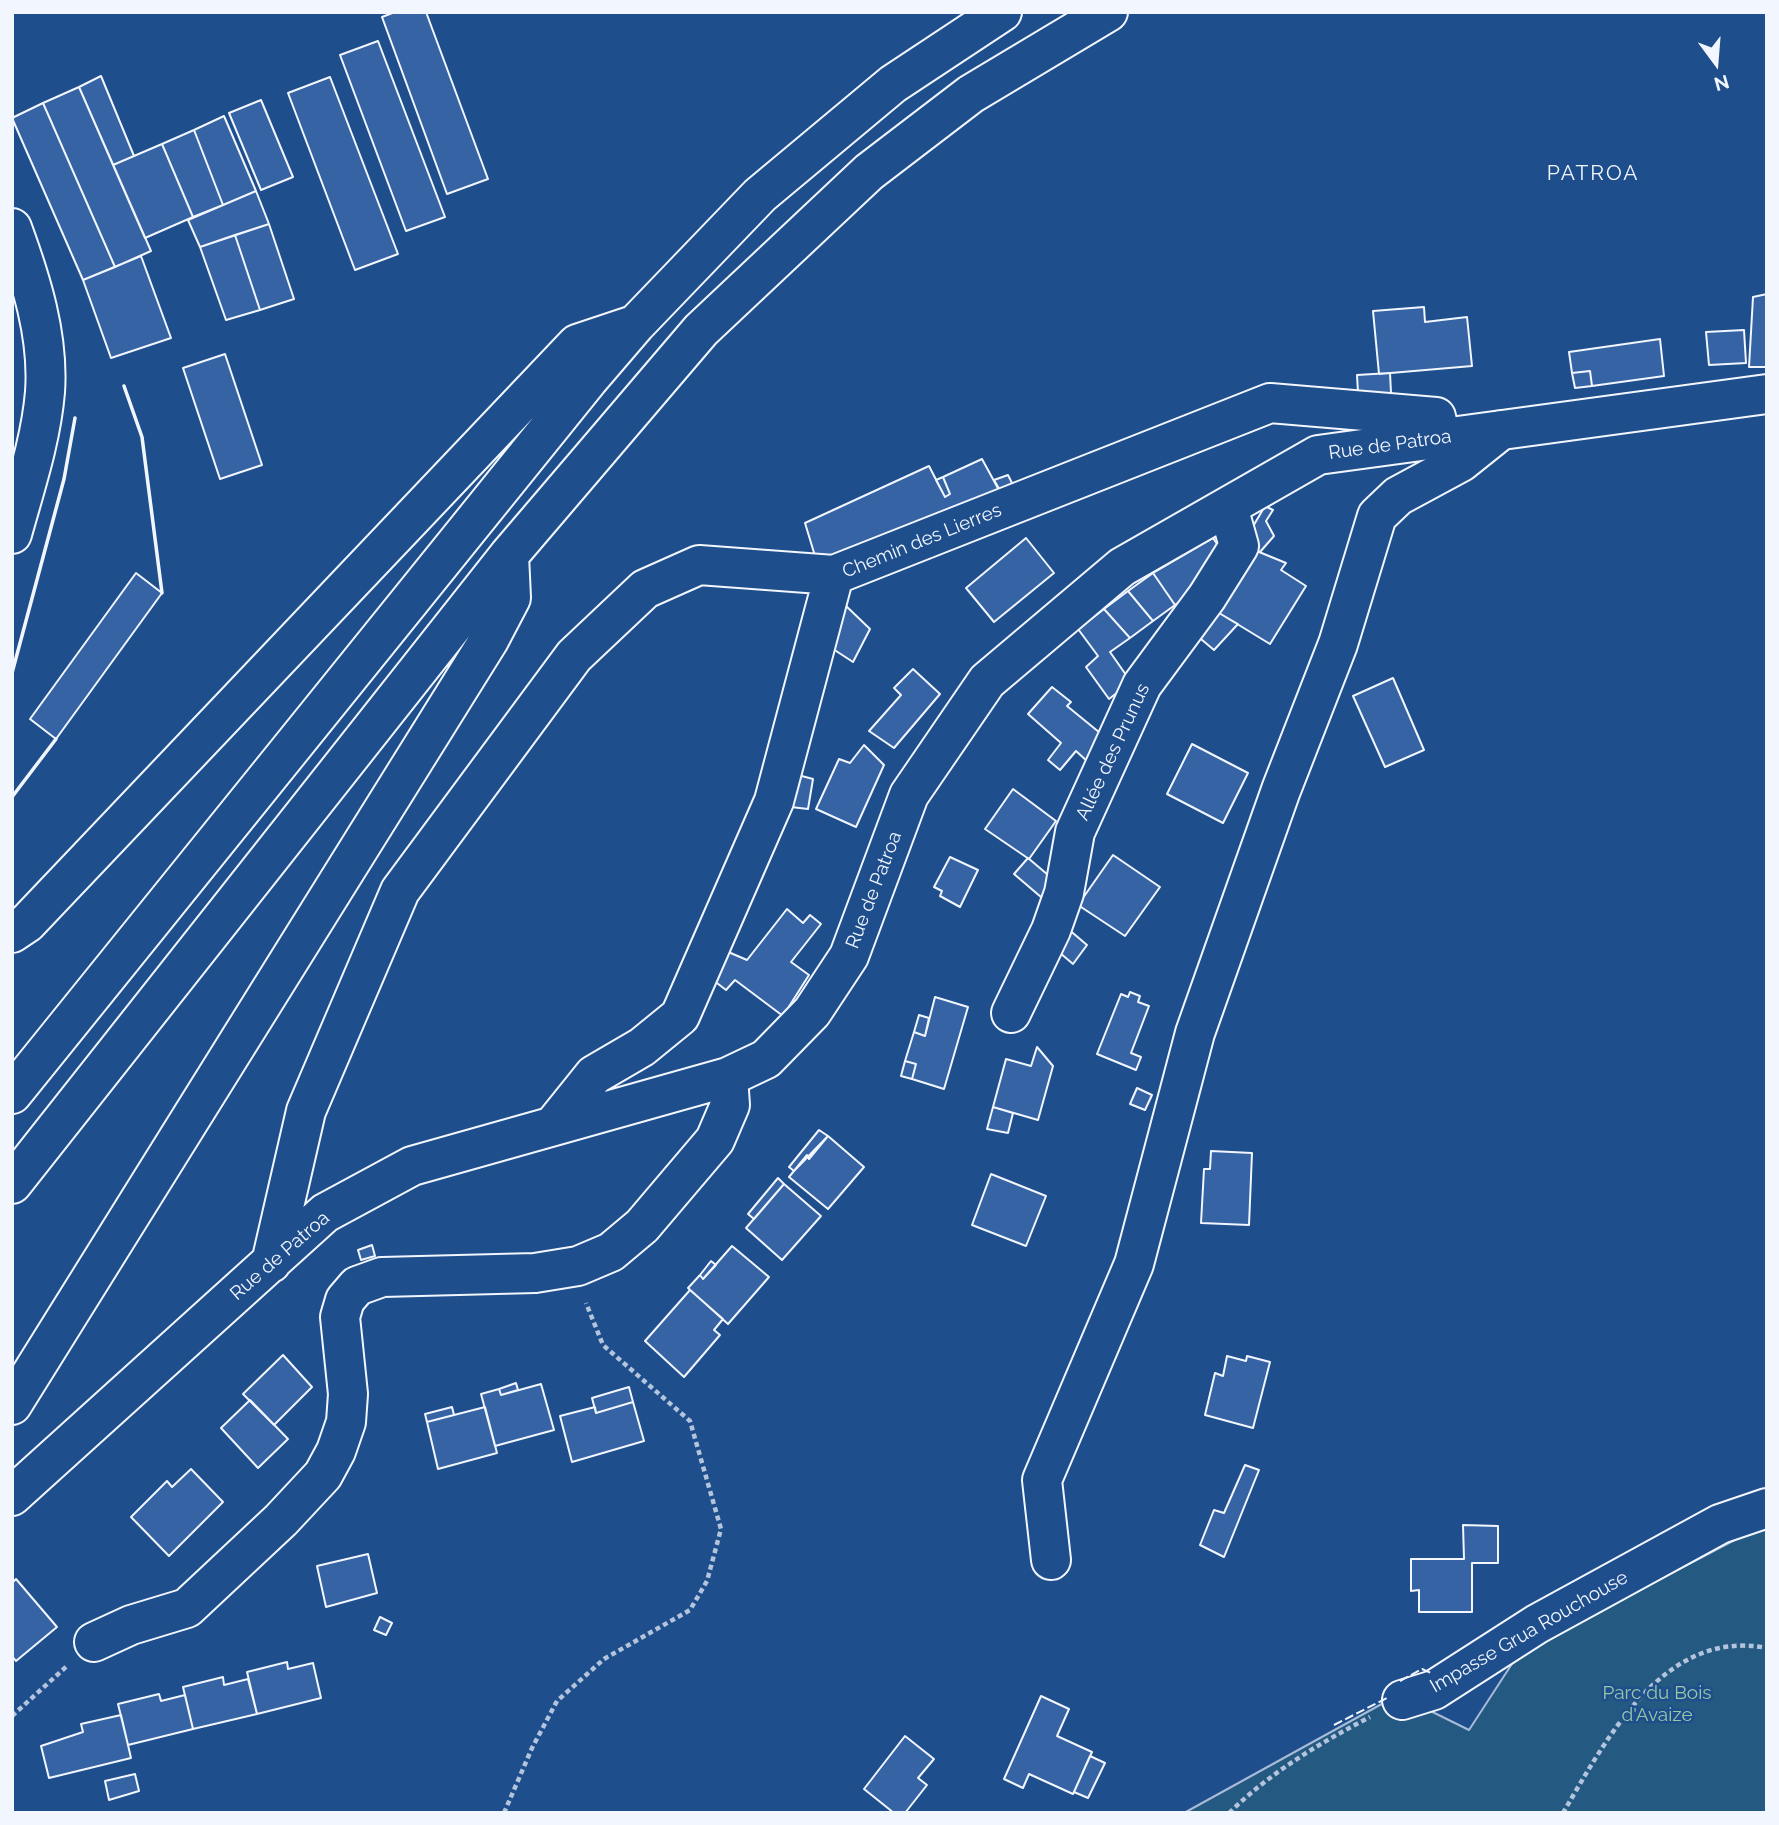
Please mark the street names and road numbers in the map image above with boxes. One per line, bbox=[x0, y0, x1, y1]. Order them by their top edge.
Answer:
street label: Rue de Patroa bbox=[1327, 425, 1453, 465]
street label: Chemin des Lierres bbox=[839, 499, 1005, 583]
street label: Allée des Prunus bbox=[1071, 680, 1155, 824]
street label: Rue de Patroa bbox=[841, 828, 907, 952]
street label: Rue de Patroa bbox=[226, 1207, 334, 1305]
street label: Impasse Grua Rouchouse bbox=[1426, 1566, 1632, 1698]

